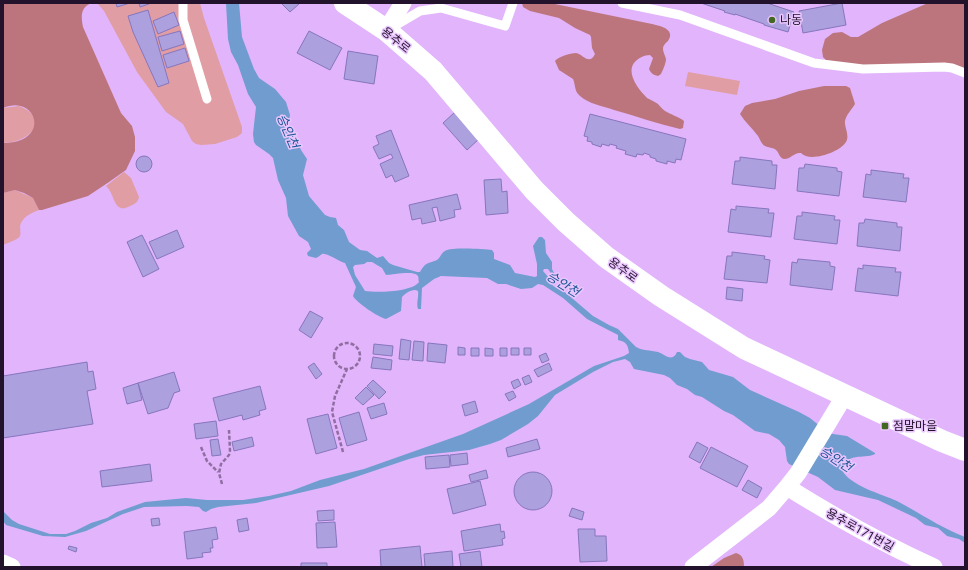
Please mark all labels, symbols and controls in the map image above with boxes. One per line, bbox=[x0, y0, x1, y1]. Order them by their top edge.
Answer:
place label: 나동 bbox=[780, 13, 802, 27]
marker: 나동 bbox=[767, 15, 777, 25]
street label: 용추로 bbox=[379, 24, 413, 56]
water label: 승안천 bbox=[274, 112, 302, 151]
street label: 용추로 bbox=[605, 255, 641, 285]
water label: 승안천 bbox=[544, 268, 583, 300]
place label: 점말마을 bbox=[893, 419, 937, 433]
marker: 점말마을 bbox=[880, 421, 890, 431]
water label: 승안천 bbox=[817, 443, 856, 476]
street label: 용추로171번길 bbox=[824, 506, 896, 554]

